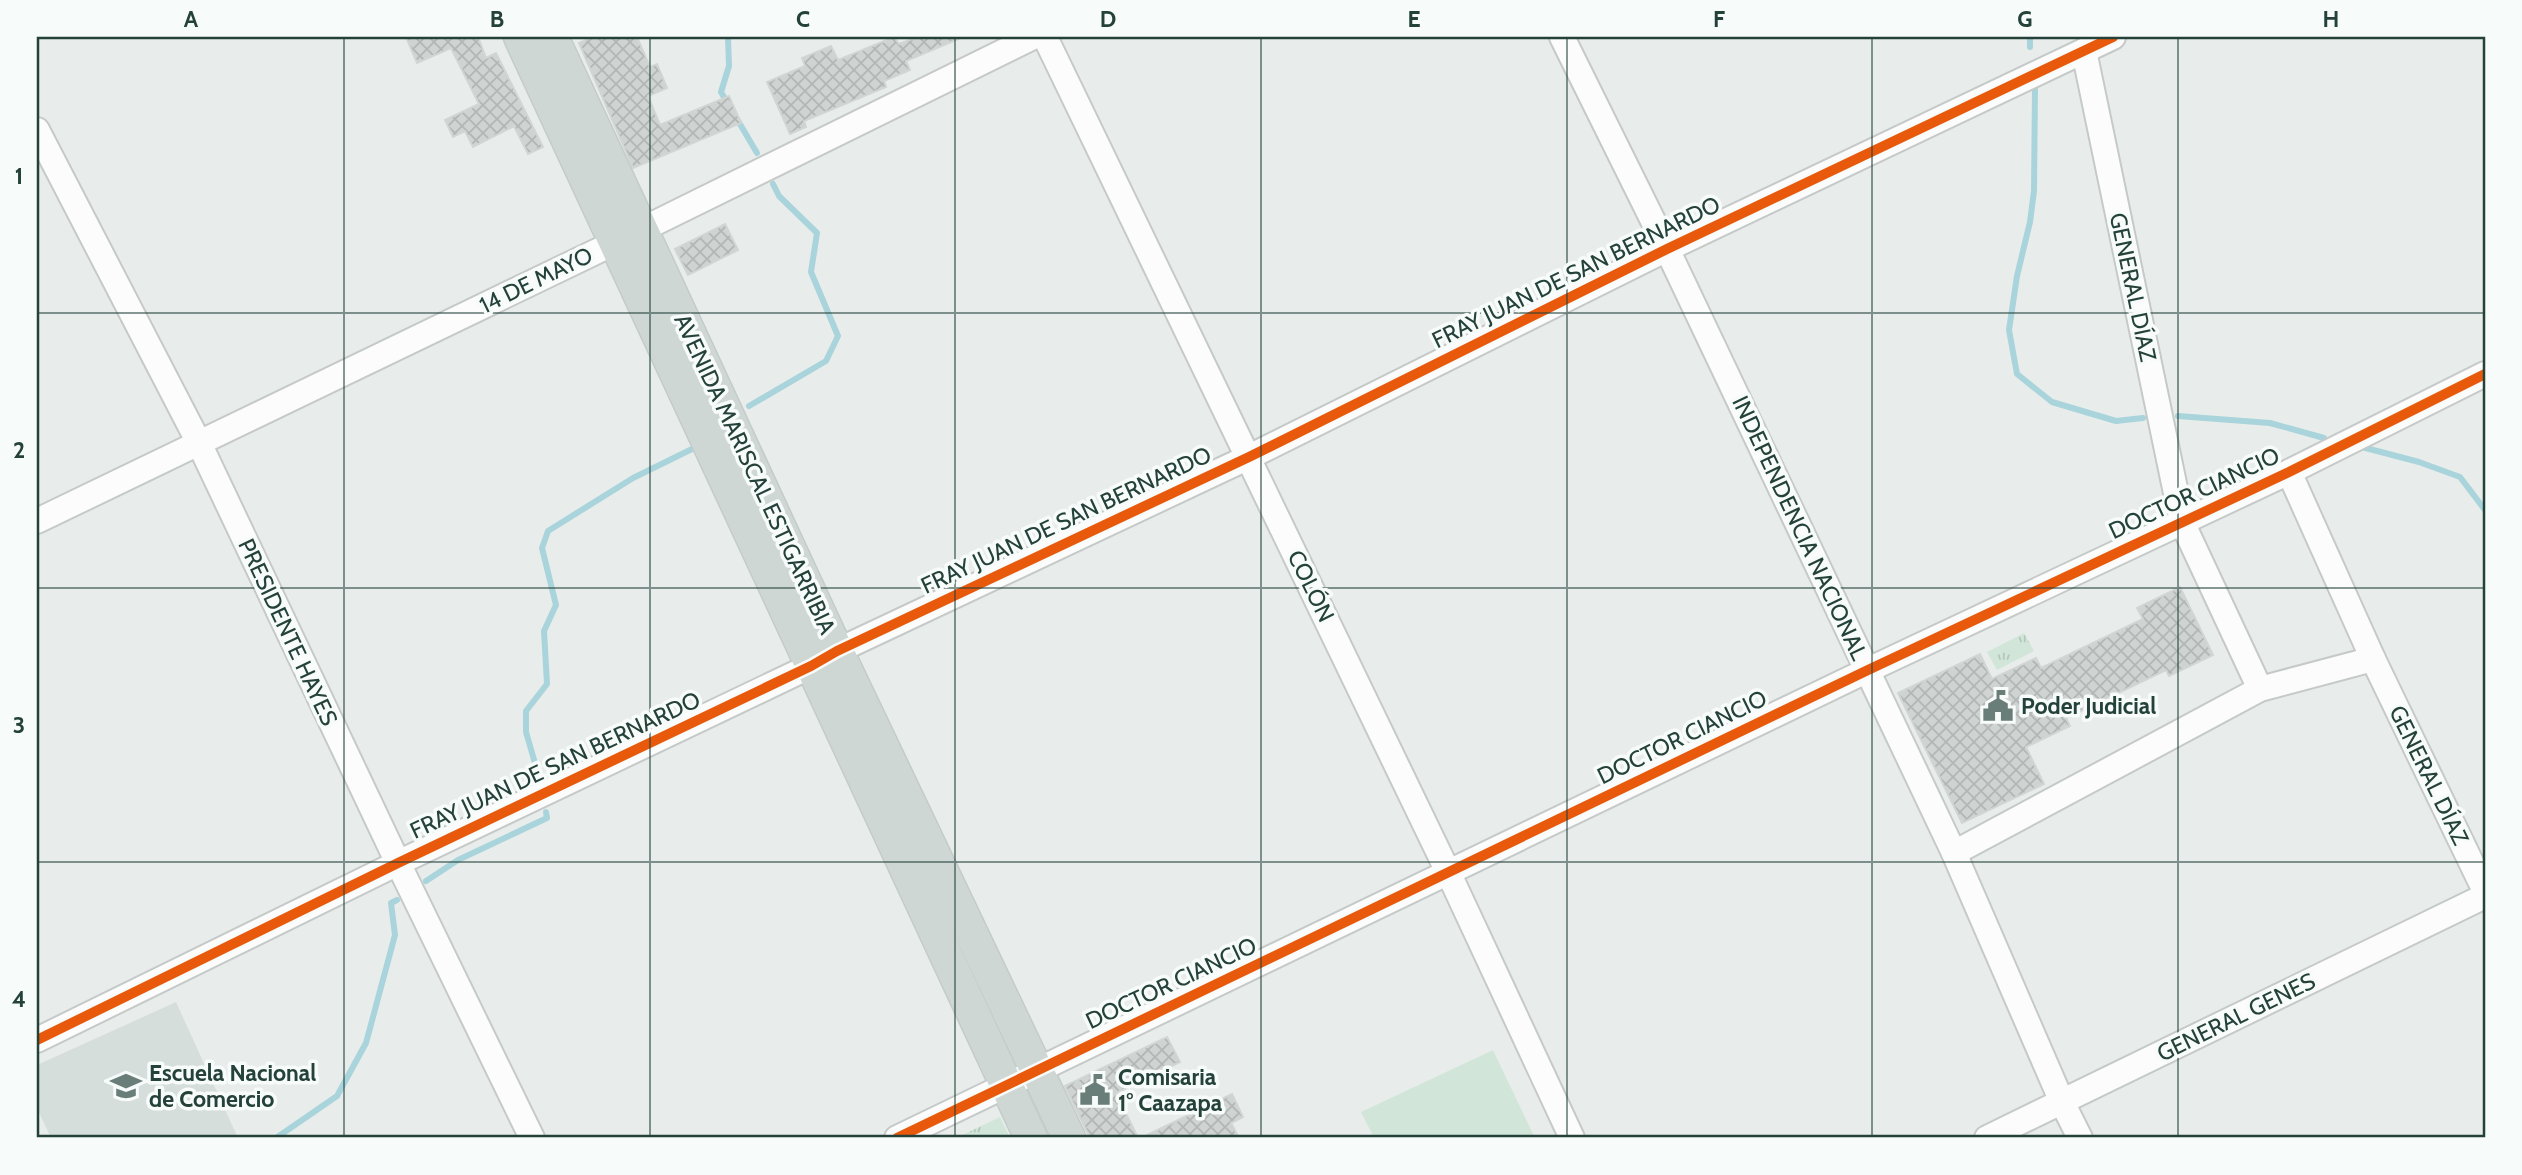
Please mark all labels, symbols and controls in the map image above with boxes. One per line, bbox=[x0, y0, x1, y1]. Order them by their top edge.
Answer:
text: A bbox=[184, 5, 199, 33]
text: B bbox=[490, 5, 504, 33]
text: C bbox=[796, 5, 810, 33]
text: D bbox=[1100, 5, 1116, 33]
text: E bbox=[1407, 5, 1421, 33]
text: F bbox=[1713, 5, 1725, 33]
text: G bbox=[2017, 5, 2033, 33]
text: H bbox=[2323, 5, 2339, 33]
text: 1 bbox=[15, 162, 23, 190]
street label: FRAY JUAN DE SAN BERNARDO bbox=[1427, 190, 1725, 354]
street label: GENERAL DÍAZ bbox=[2104, 210, 2163, 364]
street label: 14 DE MAYO bbox=[475, 241, 597, 319]
street label: AVENIDA MARISCAL ESTIGARRIBIA bbox=[668, 309, 842, 639]
street label: INDEPENDENCIA NACIONAL bbox=[1726, 391, 1874, 665]
text: 2 bbox=[13, 436, 25, 464]
street label: FRAY JUAN DE SAN BERNARDO bbox=[916, 440, 1216, 600]
street label: DOCTOR CIANCIO bbox=[2104, 441, 2284, 545]
street label: PRESIDENTE HAYES bbox=[232, 534, 344, 730]
street label: COLÓN bbox=[1282, 546, 1340, 626]
street label: DOCTOR CIANCIO bbox=[1593, 684, 1771, 790]
street label: FRAY JUAN DE SAN BERNARDO bbox=[405, 685, 705, 845]
public building icon: Poder Judicial bbox=[1981, 689, 2015, 723]
place label: Poder Judicial bbox=[2021, 692, 2156, 720]
street label: GENERAL DÍAZ bbox=[2383, 700, 2476, 849]
text: 3 bbox=[13, 711, 25, 739]
street label: DOCTOR CIANCIO bbox=[1081, 931, 1261, 1035]
street label: GENERAL GENES bbox=[2152, 967, 2320, 1067]
text: 4 bbox=[12, 985, 26, 1013]
place label: Escuela Nacional de Comercio bbox=[149, 1059, 316, 1113]
place label: Comisaria 1° Caazapa bbox=[1118, 1063, 1223, 1117]
school or university icon: Escuela Nacional de Comercio bbox=[109, 1069, 143, 1103]
public building icon: Comisaria 1° Caazapa bbox=[1078, 1073, 1112, 1107]

